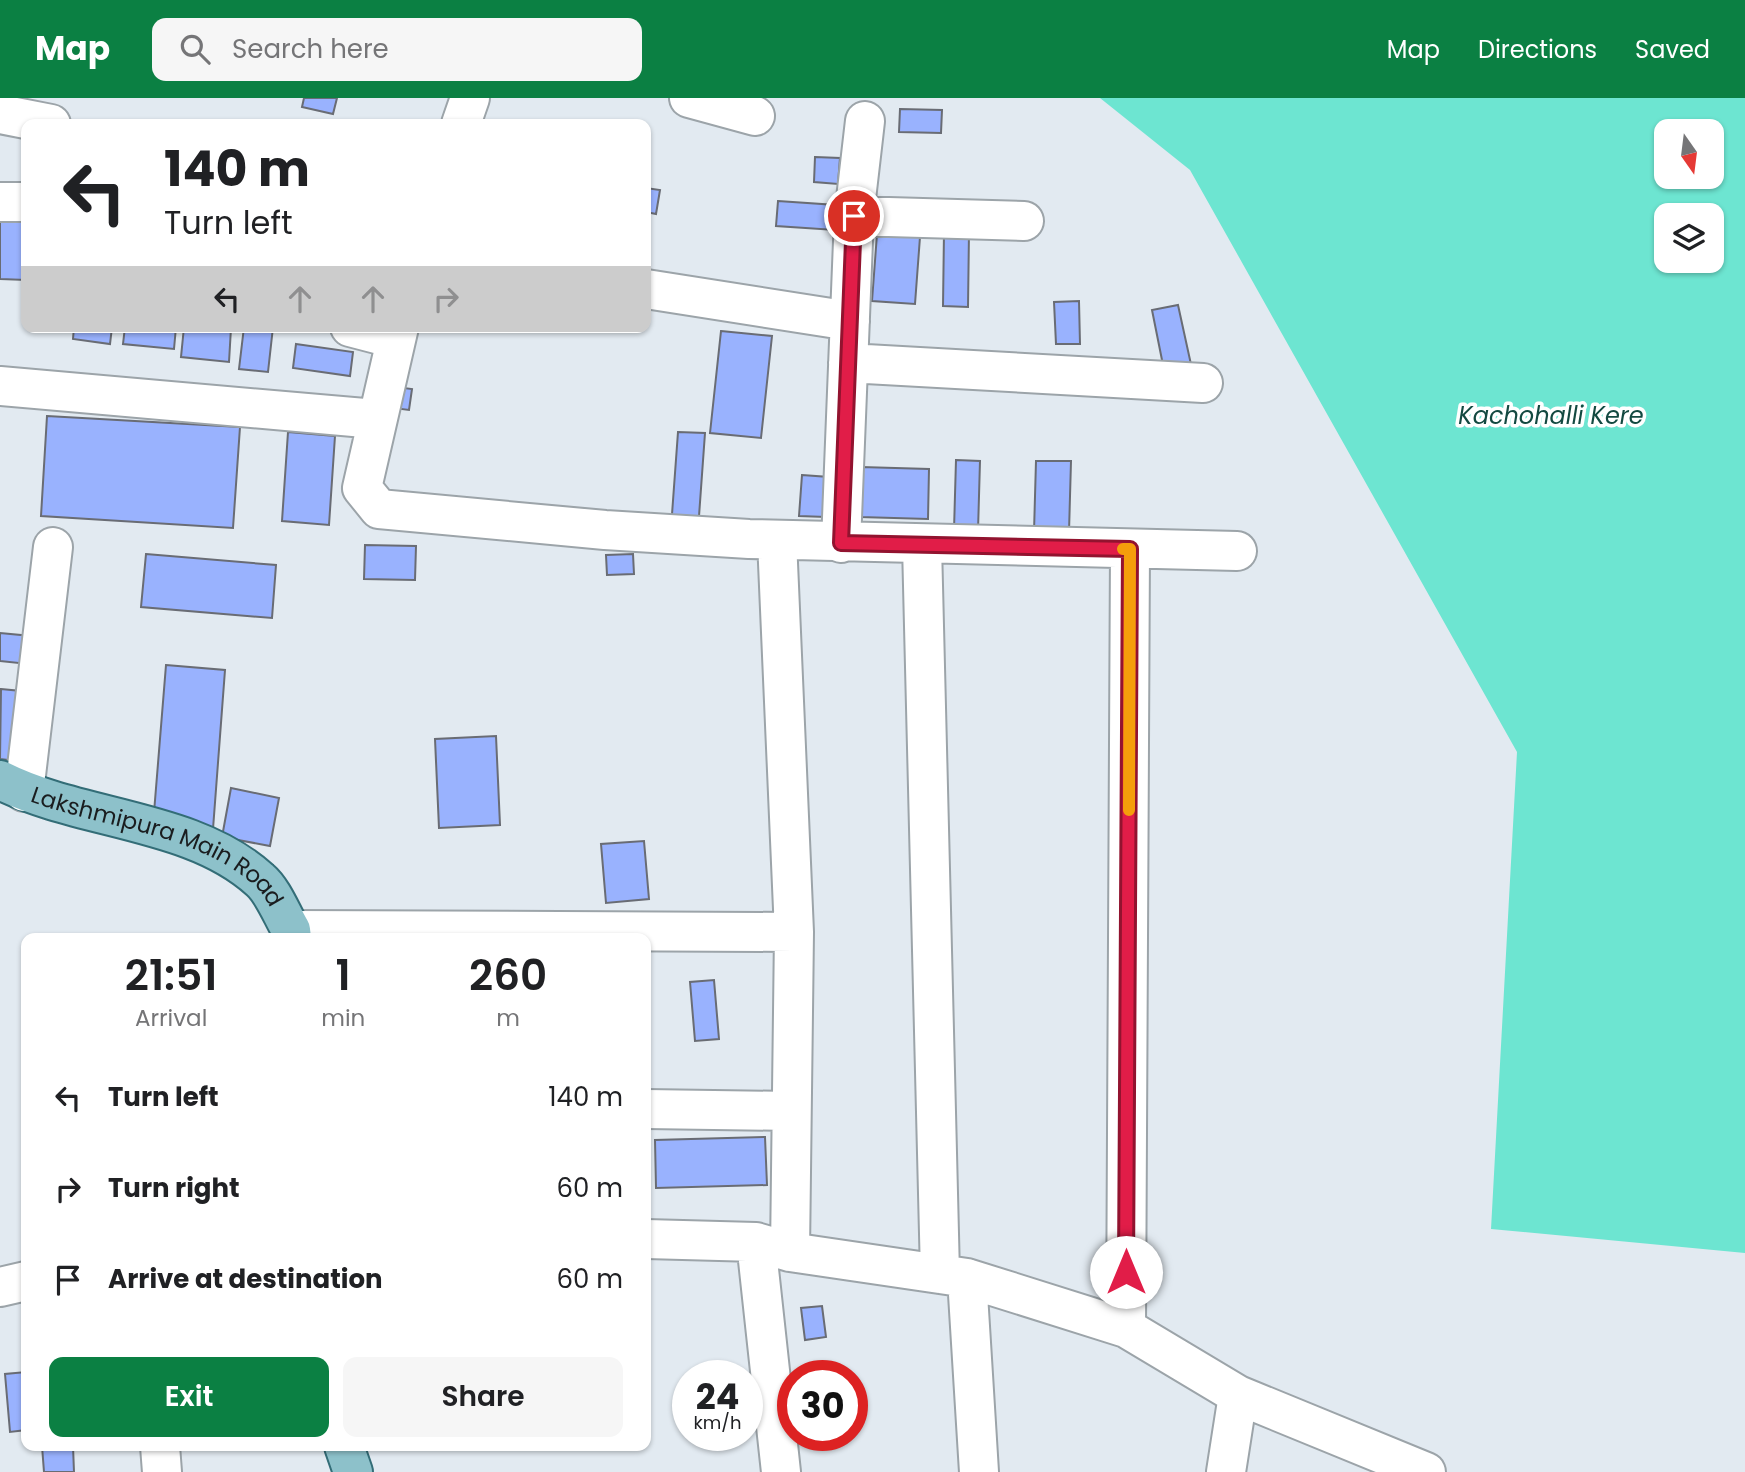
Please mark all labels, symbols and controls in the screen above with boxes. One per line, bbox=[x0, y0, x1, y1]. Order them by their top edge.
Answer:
search box bbox=[152, 18, 642, 81]
text: Map bbox=[35, 25, 110, 72]
icon: search bbox=[176, 30, 214, 68]
text: Search here bbox=[232, 31, 389, 67]
text: Map bbox=[1387, 33, 1440, 66]
text: Directions bbox=[1478, 33, 1597, 66]
text: Saved bbox=[1635, 33, 1710, 66]
north arrow bbox=[1654, 119, 1724, 189]
map controls bbox=[1654, 119, 1724, 273]
text: 140 m bbox=[164, 135, 310, 203]
icon: left bbox=[49, 147, 140, 238]
pin bbox=[824, 186, 884, 246]
icon: arrive bbox=[835, 197, 873, 235]
text: Turn left bbox=[164, 200, 293, 245]
button: layers bbox=[1654, 203, 1724, 273]
icon: left bbox=[208, 280, 246, 318]
icon: ahead bbox=[281, 280, 319, 318]
icon: ahead bbox=[354, 280, 392, 318]
icon: right bbox=[427, 280, 465, 318]
water label: Kachohalli Kere bbox=[1458, 399, 1644, 432]
street label: Lakshmipura Main Road bbox=[27, 779, 291, 912]
text: 21:51 bbox=[125, 946, 217, 1005]
text: 1 bbox=[336, 946, 351, 1005]
text: 260 bbox=[469, 946, 547, 1005]
text: Arrival bbox=[135, 1002, 207, 1034]
text: min bbox=[321, 1002, 365, 1034]
text: m bbox=[496, 1002, 520, 1034]
icon: left bbox=[49, 1079, 87, 1117]
text: Turn left bbox=[108, 1079, 219, 1115]
text: 140 m bbox=[548, 1079, 623, 1115]
icon: right bbox=[49, 1170, 87, 1208]
text: Turn right bbox=[108, 1170, 240, 1206]
text: 60 m bbox=[556, 1170, 623, 1206]
position arrow bbox=[1089, 1235, 1163, 1309]
icon: arrive bbox=[49, 1261, 87, 1299]
text: Arrive at destination bbox=[108, 1261, 383, 1297]
text: 60 m bbox=[556, 1261, 623, 1297]
button: Exit bbox=[49, 1357, 329, 1437]
button: Share bbox=[343, 1357, 623, 1437]
speed limit sign: 30 bbox=[777, 1360, 868, 1451]
text: 24 bbox=[696, 1372, 739, 1421]
text: km/h bbox=[694, 1410, 741, 1435]

